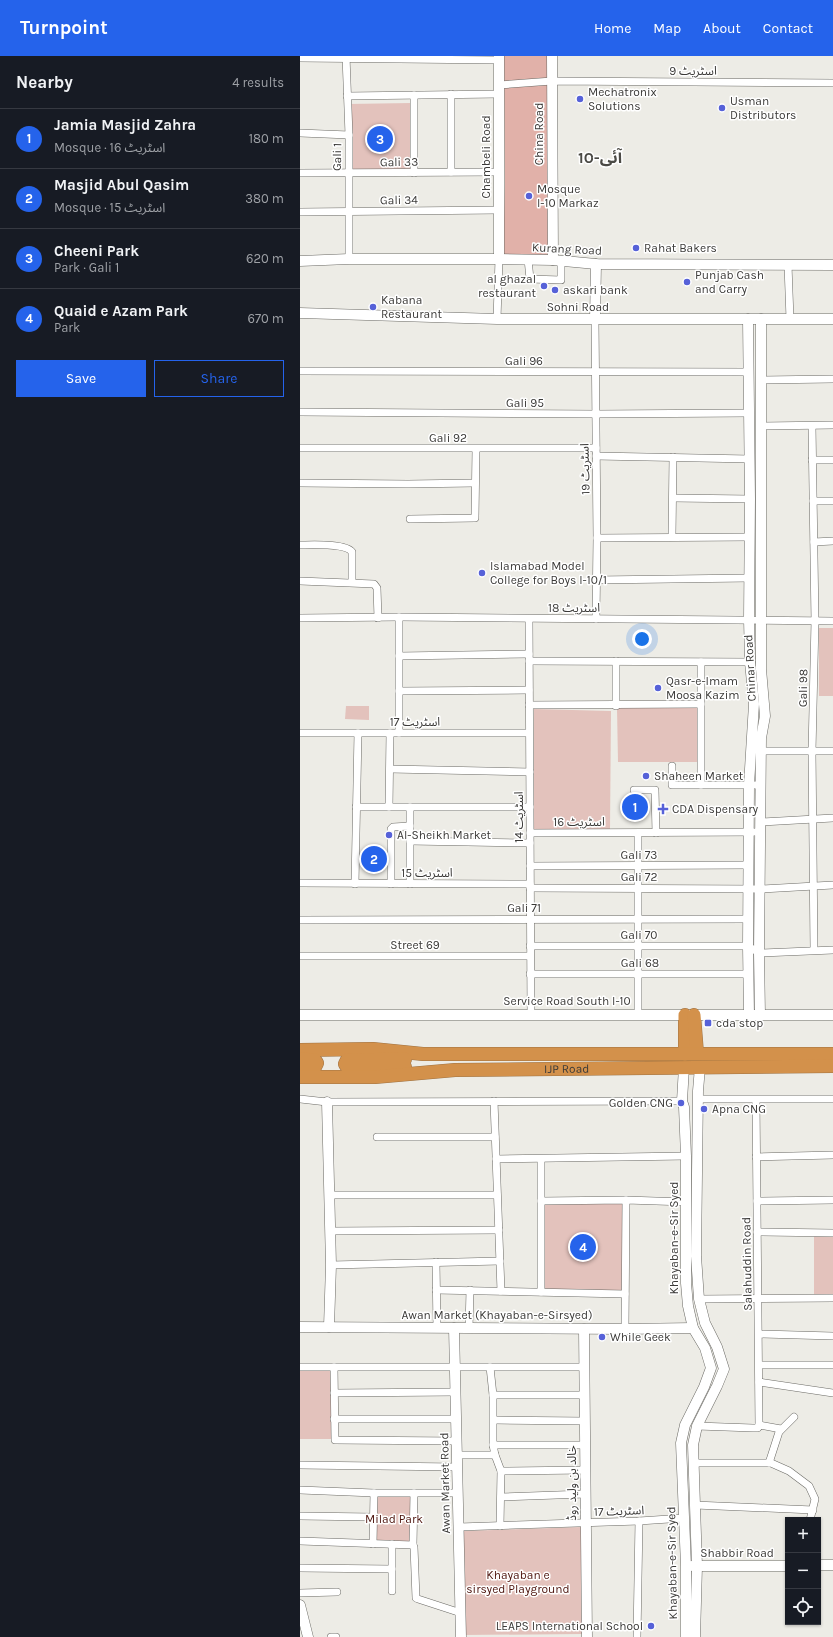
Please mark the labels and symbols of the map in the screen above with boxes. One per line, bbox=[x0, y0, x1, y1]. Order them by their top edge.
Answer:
street label: اسٹریٹ 9 bbox=[669, 64, 717, 78]
place label: Mechatronix Solutions bbox=[588, 85, 657, 113]
marker: Mechatronix Solutions bbox=[575, 94, 585, 104]
place label: Usman Distributors bbox=[730, 94, 796, 122]
street label: China Road bbox=[532, 103, 546, 165]
marker: Usman Distributors bbox=[717, 103, 727, 113]
street label: Chambeli Road bbox=[479, 115, 493, 199]
pin: 3 bbox=[367, 124, 393, 154]
street label: Gali 1 bbox=[330, 143, 344, 171]
district label: آئی-10 bbox=[578, 147, 623, 167]
street label: Gali 33 bbox=[380, 155, 418, 169]
place label: Mosque I-10 Markaz bbox=[537, 182, 599, 210]
marker: Mosque I-10 Markaz bbox=[524, 191, 534, 201]
street label: Gali 34 bbox=[380, 193, 418, 207]
street label: Kurang Road bbox=[532, 240, 602, 258]
place label: Rahat Bakers bbox=[644, 241, 717, 255]
marker: Rahat Bakers bbox=[631, 243, 641, 253]
place label: Punjab Cash and Carry bbox=[695, 268, 764, 296]
place label: al ghazal restaurant bbox=[478, 272, 536, 300]
marker: Punjab Cash and Carry bbox=[682, 277, 692, 287]
marker: al ghazal restaurant bbox=[539, 281, 549, 291]
place label: askari bank bbox=[563, 283, 628, 297]
marker: askari bank bbox=[550, 285, 560, 295]
place label: Kabana Restaurant bbox=[381, 293, 442, 321]
street label: Sohni Road bbox=[547, 300, 609, 314]
marker: Kabana Restaurant bbox=[368, 302, 378, 312]
street label: Gali 96 bbox=[505, 354, 543, 368]
street label: Gali 95 bbox=[506, 396, 544, 410]
street label: Gali 92 bbox=[429, 431, 467, 445]
street label: اسٹریٹ 19 bbox=[578, 443, 593, 495]
place label: Islamabad Model College for Boys I-10/1 bbox=[490, 559, 607, 587]
marker: Islamabad Model College for Boys I-10/1 bbox=[477, 568, 487, 578]
street label: اسٹریٹ 18 bbox=[548, 601, 600, 615]
your location bbox=[632, 629, 652, 649]
street label: Chinar Road bbox=[741, 634, 759, 702]
street label: Gali 98 bbox=[796, 669, 810, 707]
place label: Qasr-e-Imam Moosa Kazim bbox=[666, 674, 739, 702]
marker: Qasr-e-Imam Moosa Kazim bbox=[653, 683, 663, 693]
street label: اسٹریٹ 17 bbox=[390, 715, 440, 729]
place label: Shaheen Market bbox=[654, 769, 744, 783]
marker: Shaheen Market bbox=[641, 771, 651, 781]
street label: اسٹریٹ 14 bbox=[512, 791, 526, 843]
pin: 1 bbox=[622, 792, 648, 822]
place label: CDA Dispensary bbox=[672, 802, 758, 816]
marker: CDA Dispensary bbox=[657, 803, 669, 815]
street label: اسٹریٹ 16 bbox=[553, 815, 605, 829]
place label: Al-Sheikh Market bbox=[397, 828, 492, 842]
marker: Al-Sheikh Market bbox=[384, 830, 394, 840]
pin: 2 bbox=[361, 844, 387, 874]
street label: Gali 73 bbox=[621, 848, 657, 862]
street label: اسٹریٹ 15 bbox=[401, 866, 453, 880]
street label: Gali 72 bbox=[621, 870, 657, 884]
street label: Gali 71 bbox=[507, 901, 541, 915]
street label: Gali 70 bbox=[621, 928, 657, 942]
street label: Street 69 bbox=[390, 938, 440, 952]
street label: Gali 68 bbox=[621, 956, 659, 970]
street label: Service Road South I-10 bbox=[503, 994, 631, 1008]
place label: cda stop bbox=[716, 1016, 763, 1030]
marker: cda stop bbox=[703, 1018, 713, 1028]
street label: IJP Road bbox=[544, 1062, 589, 1076]
place label: Golden CNG bbox=[609, 1096, 673, 1110]
marker: Golden CNG bbox=[676, 1098, 686, 1108]
place label: Apna CNG bbox=[712, 1102, 766, 1116]
marker: Apna CNG bbox=[699, 1104, 709, 1114]
street label: Khayaban-e-Sir Syed bbox=[667, 1182, 681, 1294]
street label: Salahuddin Road bbox=[739, 1217, 755, 1311]
pin: 4 bbox=[570, 1232, 596, 1262]
street label: Awan Market (Khayaban-e-Sirsyed) bbox=[402, 1308, 592, 1322]
place label: While Geek bbox=[610, 1330, 671, 1344]
marker: While Geek bbox=[597, 1332, 607, 1342]
street label: Awan Market Road bbox=[437, 1432, 453, 1534]
street label: خالد بن ولید روڈ bbox=[565, 1445, 579, 1521]
street label: اسٹریٹ 17 bbox=[594, 1503, 645, 1519]
street label: Khayaban-e-Sir Syed bbox=[664, 1506, 680, 1620]
park label: Milad Park bbox=[365, 1512, 423, 1526]
street label: Shabbir Road bbox=[700, 1546, 774, 1560]
park label: Khayaban e sirsyed Playground bbox=[466, 1568, 570, 1596]
place label: LEAPS International School bbox=[496, 1619, 643, 1633]
marker: LEAPS International School bbox=[646, 1621, 656, 1631]

